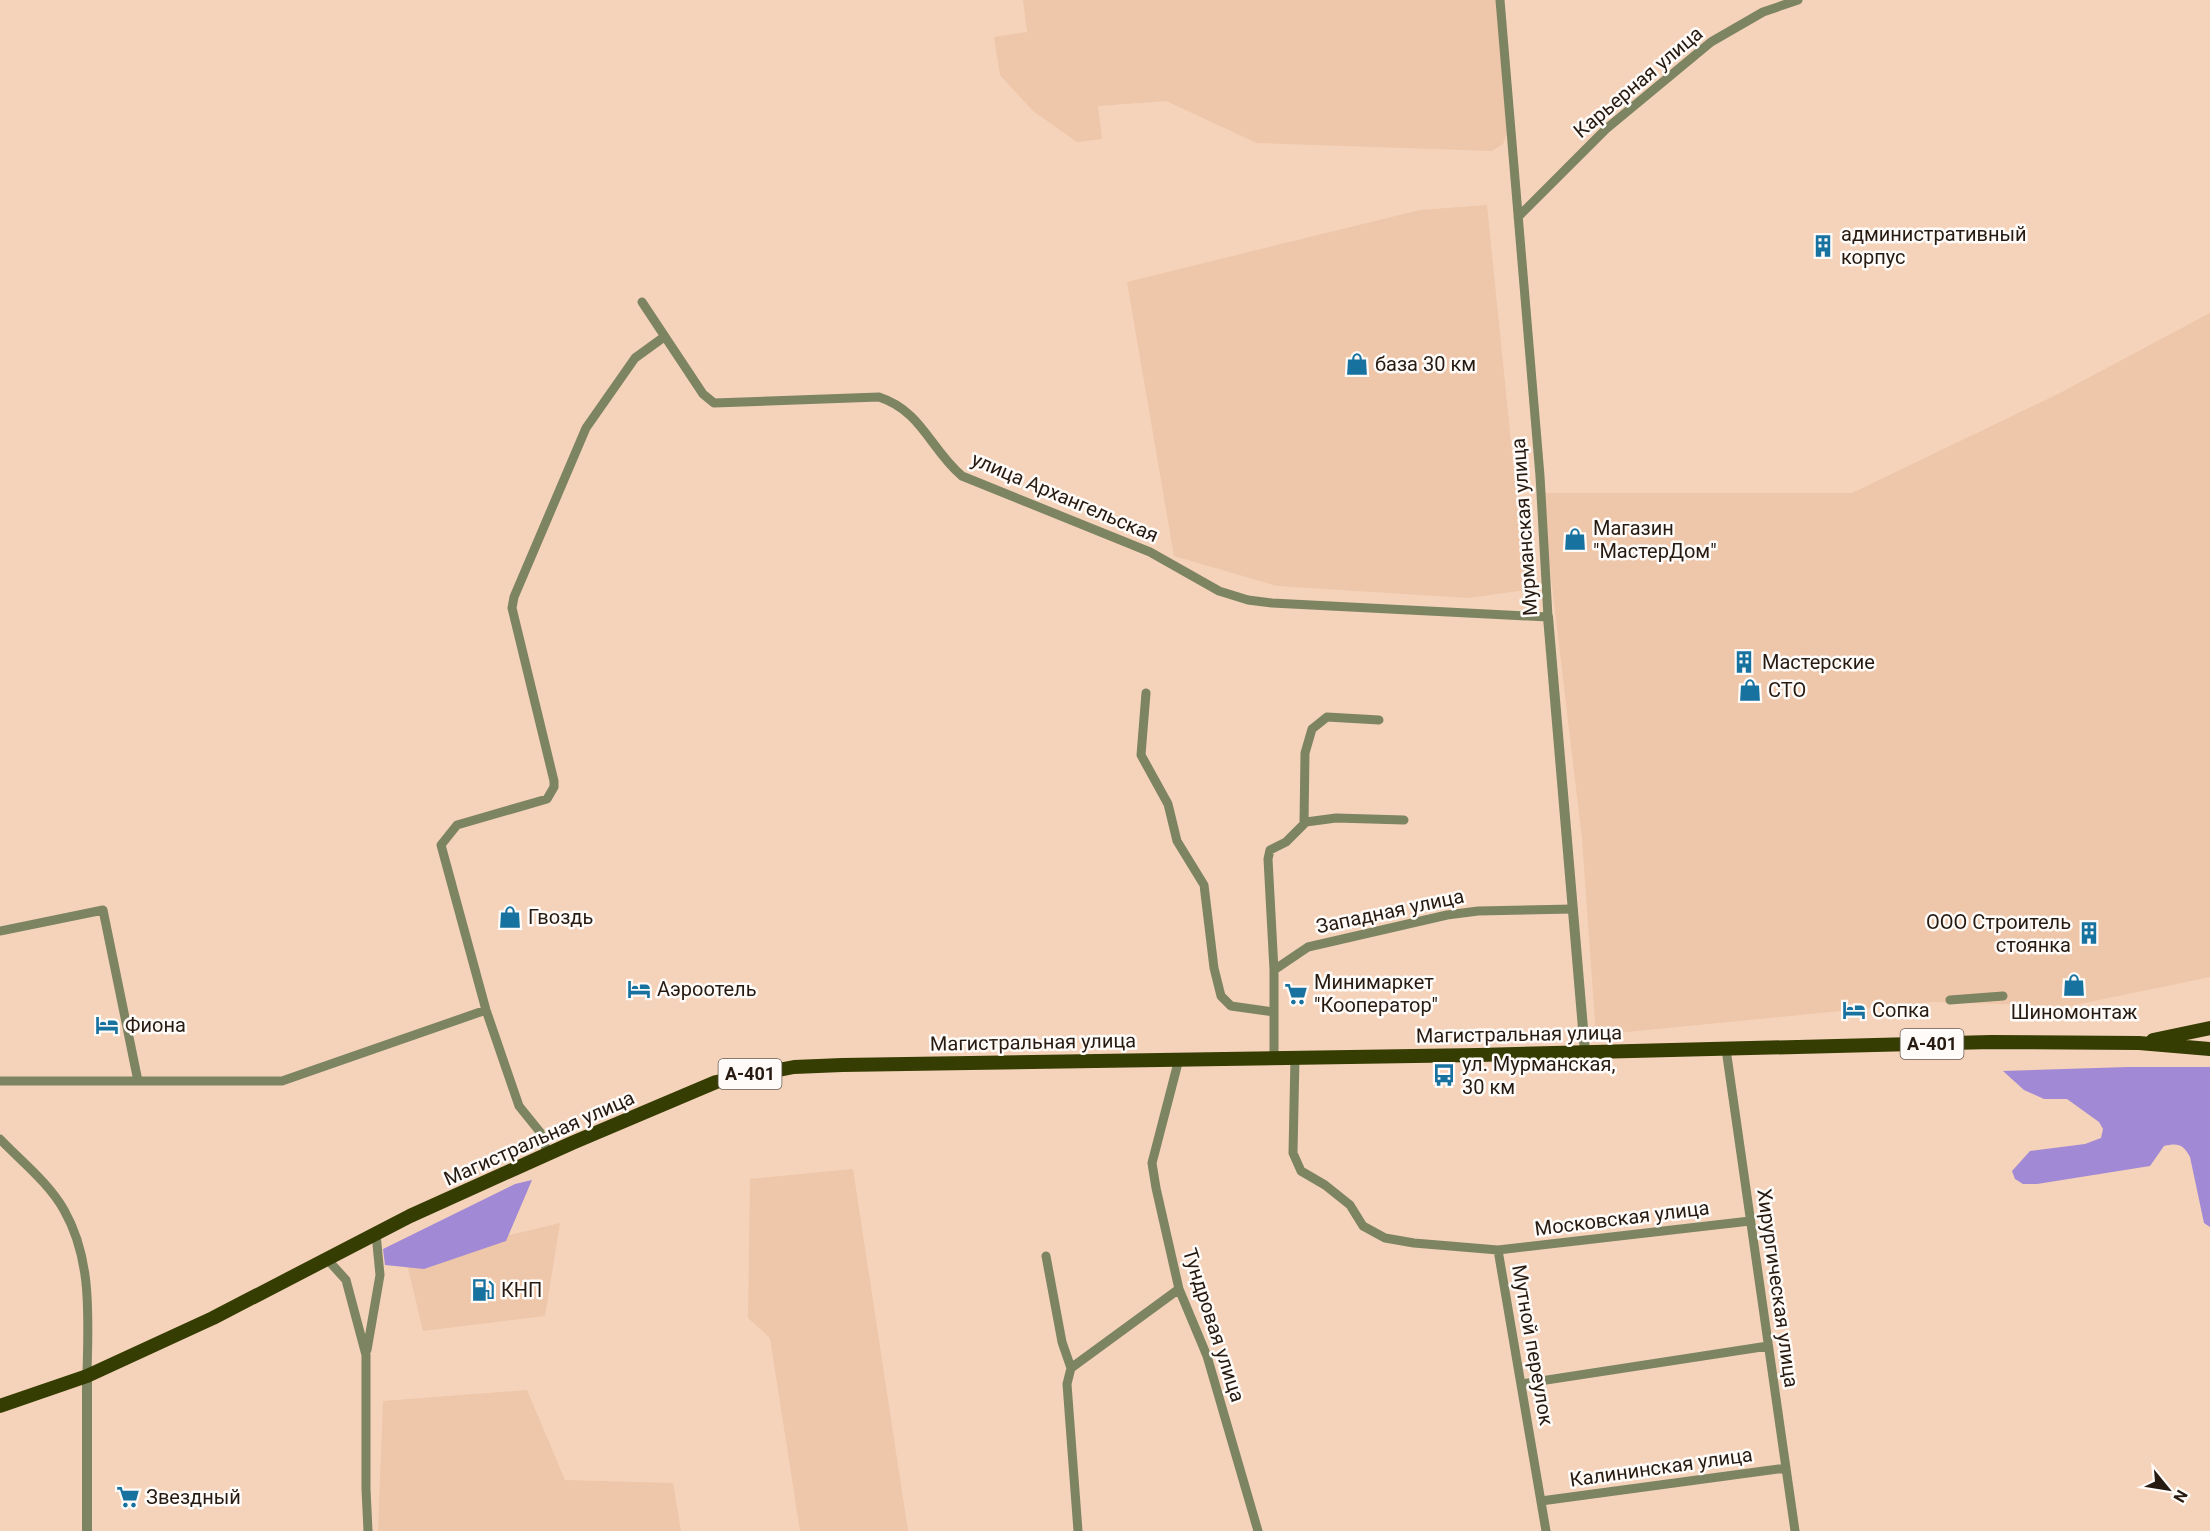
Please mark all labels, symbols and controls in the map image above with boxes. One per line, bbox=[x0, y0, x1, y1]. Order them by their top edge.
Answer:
street label: Карьерная улица bbox=[1569, 21, 1707, 143]
place label: административный корпус bbox=[1841, 222, 2027, 269]
building icon: административный корпус bbox=[1810, 233, 1836, 259]
shop icon: база 30 км bbox=[1344, 351, 1370, 377]
place label: база 30 км bbox=[1375, 352, 1476, 376]
street label: Мурманская улица bbox=[1506, 437, 1542, 617]
street label: улица Архангельская bbox=[968, 447, 1162, 547]
place label: Магазин "МастерДом" bbox=[1593, 516, 1717, 563]
shop icon: Магазин "МастерДом" bbox=[1562, 526, 1588, 552]
building icon: Мастерские bbox=[1731, 649, 1757, 675]
place label: Мастерские bbox=[1762, 650, 1875, 674]
shop icon: СТО bbox=[1737, 677, 1763, 703]
place label: СТО bbox=[1768, 678, 1806, 702]
street label: Западная улица bbox=[1314, 884, 1466, 938]
shop icon: Гвоздь bbox=[497, 904, 523, 930]
place label: Гвоздь bbox=[528, 905, 593, 929]
place label: ООО Строитель стоянка bbox=[1926, 910, 2071, 957]
building icon: ООО Строитель стоянка bbox=[2076, 920, 2102, 946]
place label: Минимаркет "Кооператор" bbox=[1314, 970, 1438, 1017]
shop icon: Шиномонтаж bbox=[2061, 972, 2087, 998]
hotel icon: Аэроотель bbox=[626, 976, 652, 1002]
place label: Аэроотель bbox=[657, 977, 757, 1001]
supermarket icon: Минимаркет "Кооператор" bbox=[1283, 981, 1309, 1007]
hotel icon: Сопка bbox=[1841, 997, 1867, 1023]
place label: Сопка bbox=[1872, 998, 1930, 1022]
place label: Шиномонтаж bbox=[2011, 1000, 2138, 1024]
hotel icon: Фиона bbox=[94, 1012, 120, 1038]
place label: Фиона bbox=[125, 1013, 186, 1037]
street label: Магистральная улица bbox=[1416, 1020, 1622, 1048]
street label: Магистральная улица bbox=[930, 1028, 1136, 1056]
road number: А-401 bbox=[1900, 1029, 1964, 1059]
place label: ул. Мурманская, 30 км bbox=[1462, 1052, 1615, 1099]
road number: А-401 bbox=[718, 1059, 782, 1089]
bus stop icon: ул. Мурманская, 30 км bbox=[1431, 1062, 1457, 1088]
street label: Магистральная улица bbox=[440, 1085, 638, 1191]
street label: Хирургическая улица bbox=[1752, 1187, 1804, 1389]
street label: Московская улица bbox=[1533, 1195, 1711, 1241]
street label: Тундровая улица bbox=[1178, 1245, 1250, 1405]
street label: Мутной переулок bbox=[1507, 1263, 1559, 1427]
fuel station icon: КНП bbox=[470, 1277, 496, 1303]
place label: КНП bbox=[501, 1278, 542, 1302]
street label: Калининская улица bbox=[1568, 1442, 1754, 1492]
north arrow bbox=[2138, 1459, 2198, 1519]
supermarket icon: Звездный bbox=[115, 1484, 141, 1510]
place label: Звездный bbox=[146, 1485, 241, 1509]
text: N bbox=[2170, 1487, 2192, 1506]

